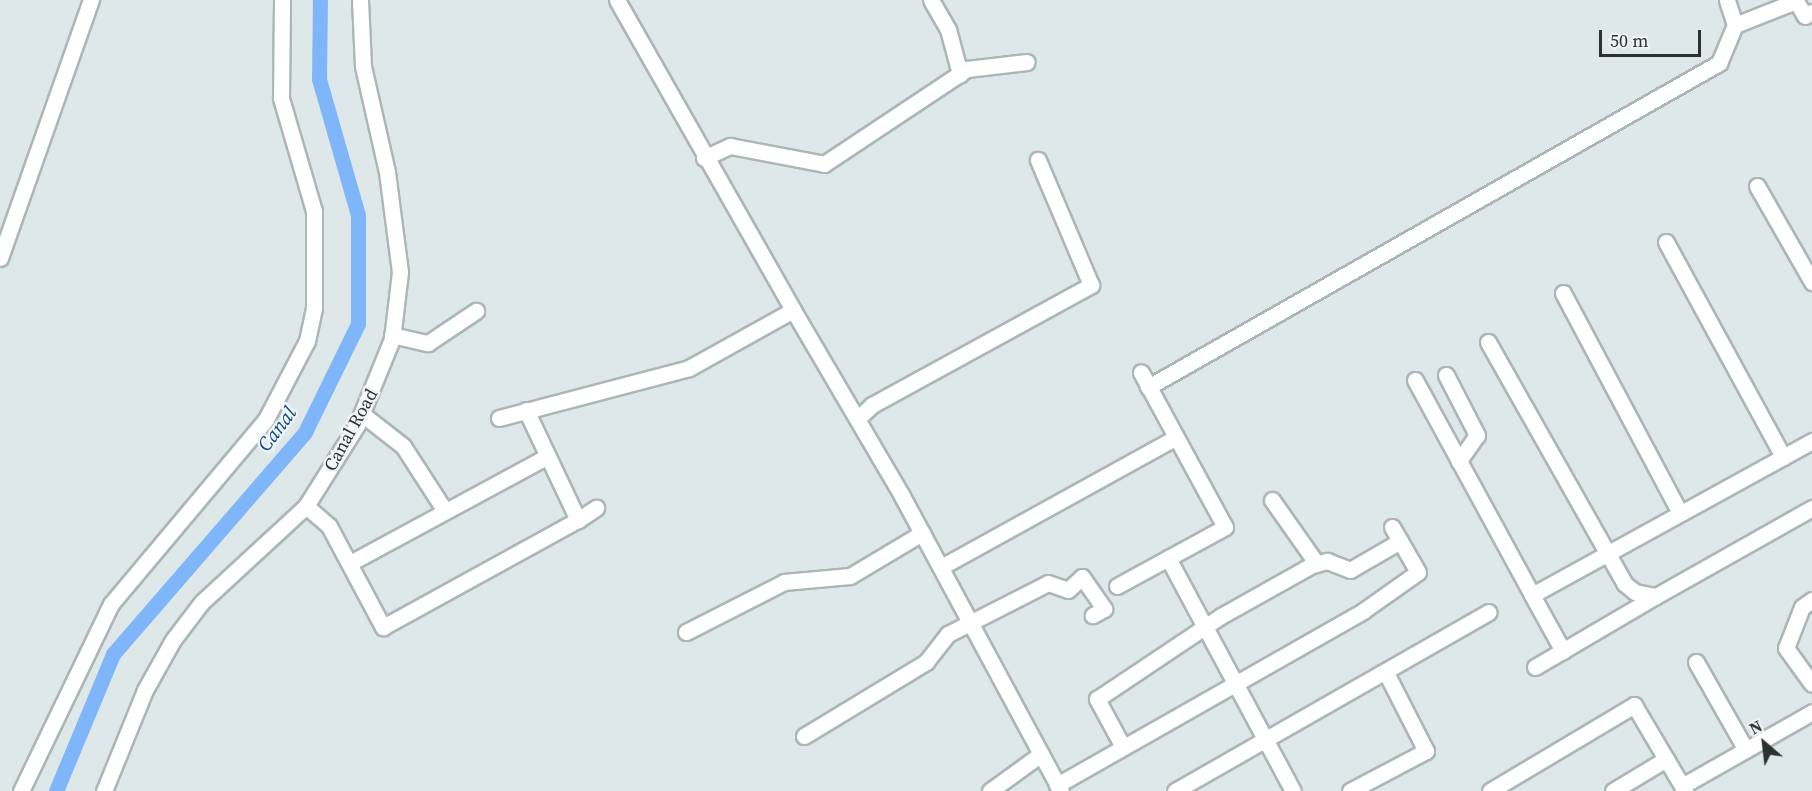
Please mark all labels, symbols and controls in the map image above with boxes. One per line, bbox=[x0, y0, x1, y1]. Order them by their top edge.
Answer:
scale bar bbox=[1602, 18, 1704, 56]
text: 50 m bbox=[1610, 28, 1648, 53]
street label: Canal Road bbox=[320, 385, 382, 475]
water label: Canal bbox=[252, 402, 302, 456]
north arrow bbox=[1734, 713, 1794, 773]
text: N bbox=[1745, 715, 1766, 740]

